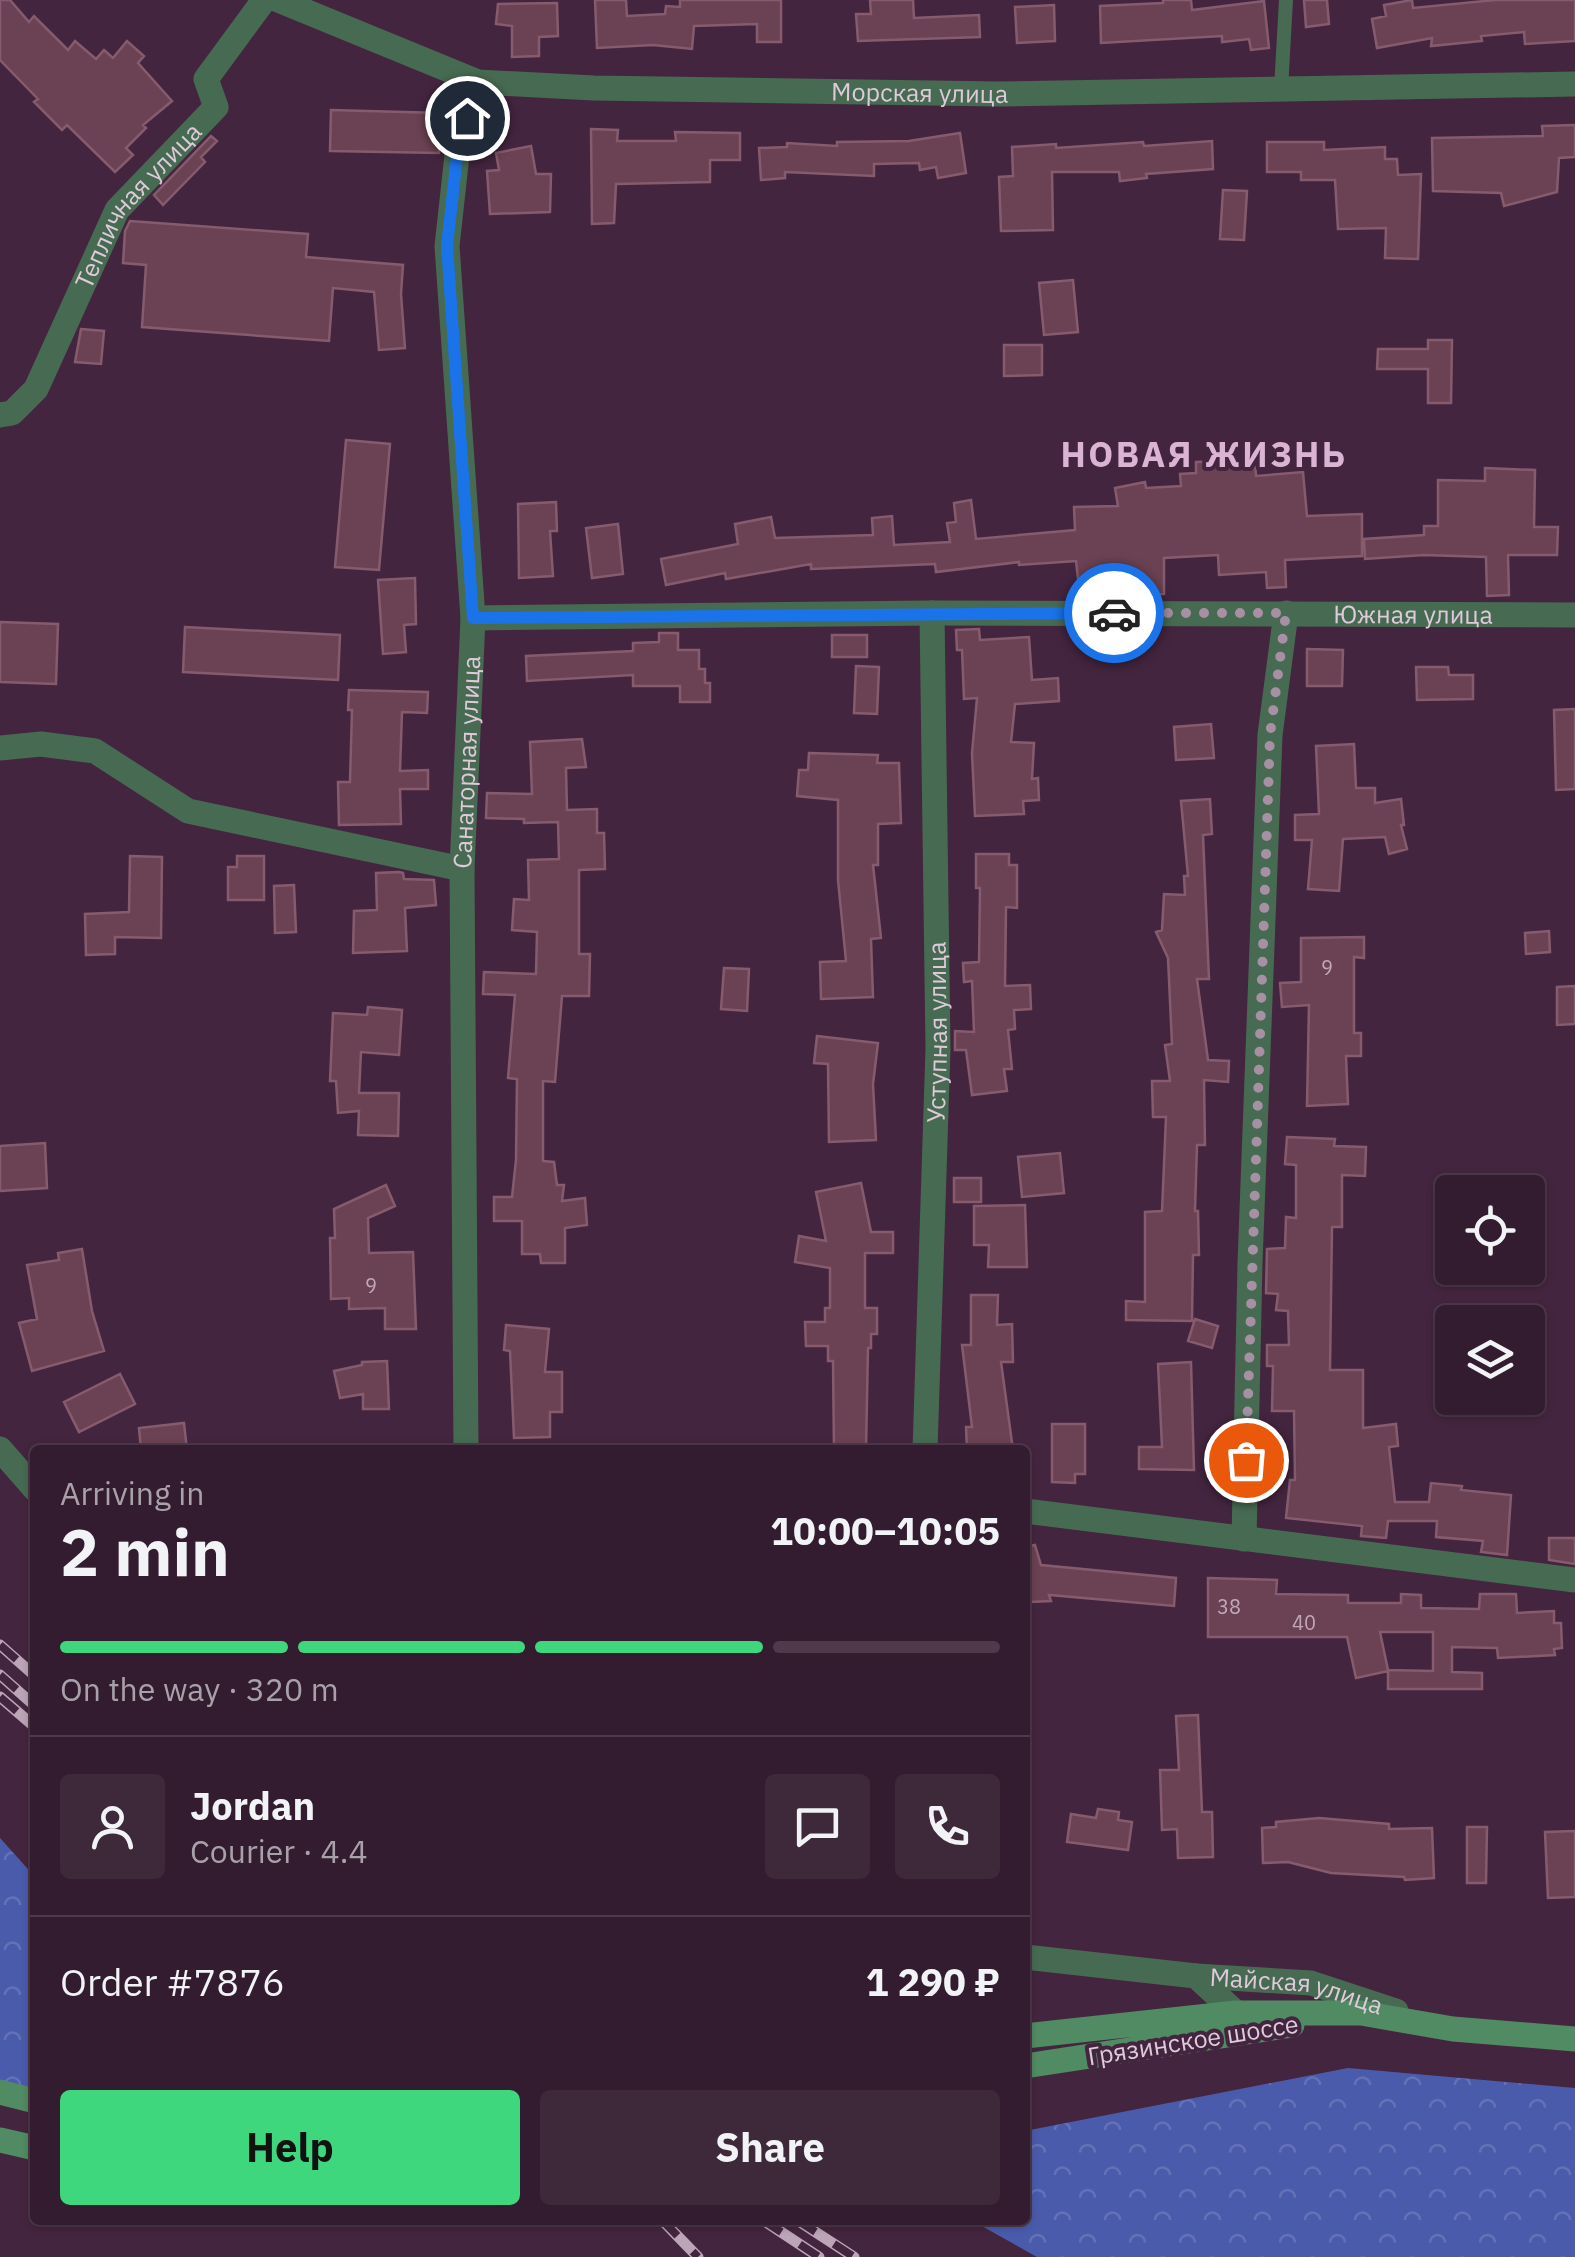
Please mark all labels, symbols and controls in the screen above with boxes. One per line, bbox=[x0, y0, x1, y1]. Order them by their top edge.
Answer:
street label: Морская улица bbox=[831, 75, 1008, 110]
pin bbox=[425, 76, 510, 161]
icon: home bbox=[440, 91, 495, 146]
street label: Тепличная улица bbox=[67, 115, 208, 294]
district label: НОВАЯ ЖИЗНЬ bbox=[1061, 431, 1347, 477]
courier bbox=[1064, 563, 1164, 663]
icon: car bbox=[1087, 586, 1142, 641]
street label: Южная улица bbox=[1333, 597, 1493, 631]
street label: Санаторная улица bbox=[445, 655, 487, 869]
street label: Уступная улица bbox=[919, 941, 954, 1123]
house number: 9 bbox=[1321, 954, 1333, 981]
map controls bbox=[1435, 1175, 1545, 1415]
button: locate bbox=[1435, 1175, 1545, 1285]
house number: 9 bbox=[365, 1272, 377, 1299]
button: layers bbox=[1435, 1305, 1545, 1415]
pin bbox=[1204, 1418, 1289, 1503]
icon: bag bbox=[1219, 1433, 1274, 1488]
text: Arriving in bbox=[60, 1472, 205, 1514]
text: 10:00–10:05 bbox=[770, 1506, 1000, 1555]
text: 2 min bbox=[60, 1509, 230, 1594]
house number: 38 bbox=[1217, 1593, 1241, 1620]
house number: 40 bbox=[1292, 1609, 1316, 1636]
text: On the way · 320 m bbox=[60, 1668, 339, 1710]
button: person bbox=[60, 1774, 165, 1879]
button: chat bbox=[765, 1774, 870, 1879]
button: phone bbox=[895, 1774, 1000, 1879]
text: Jordan bbox=[190, 1781, 315, 1830]
text: Courier · 4.4 bbox=[190, 1830, 368, 1872]
text: Order #7876 bbox=[60, 1957, 285, 2006]
text: 1 290 ₽ bbox=[866, 1957, 1000, 2006]
street label: Майская улица bbox=[1209, 1960, 1388, 2022]
street label: Грязинское шоссе bbox=[1085, 2007, 1301, 2072]
button: Help bbox=[60, 2090, 520, 2205]
button: Share bbox=[540, 2090, 1000, 2205]

